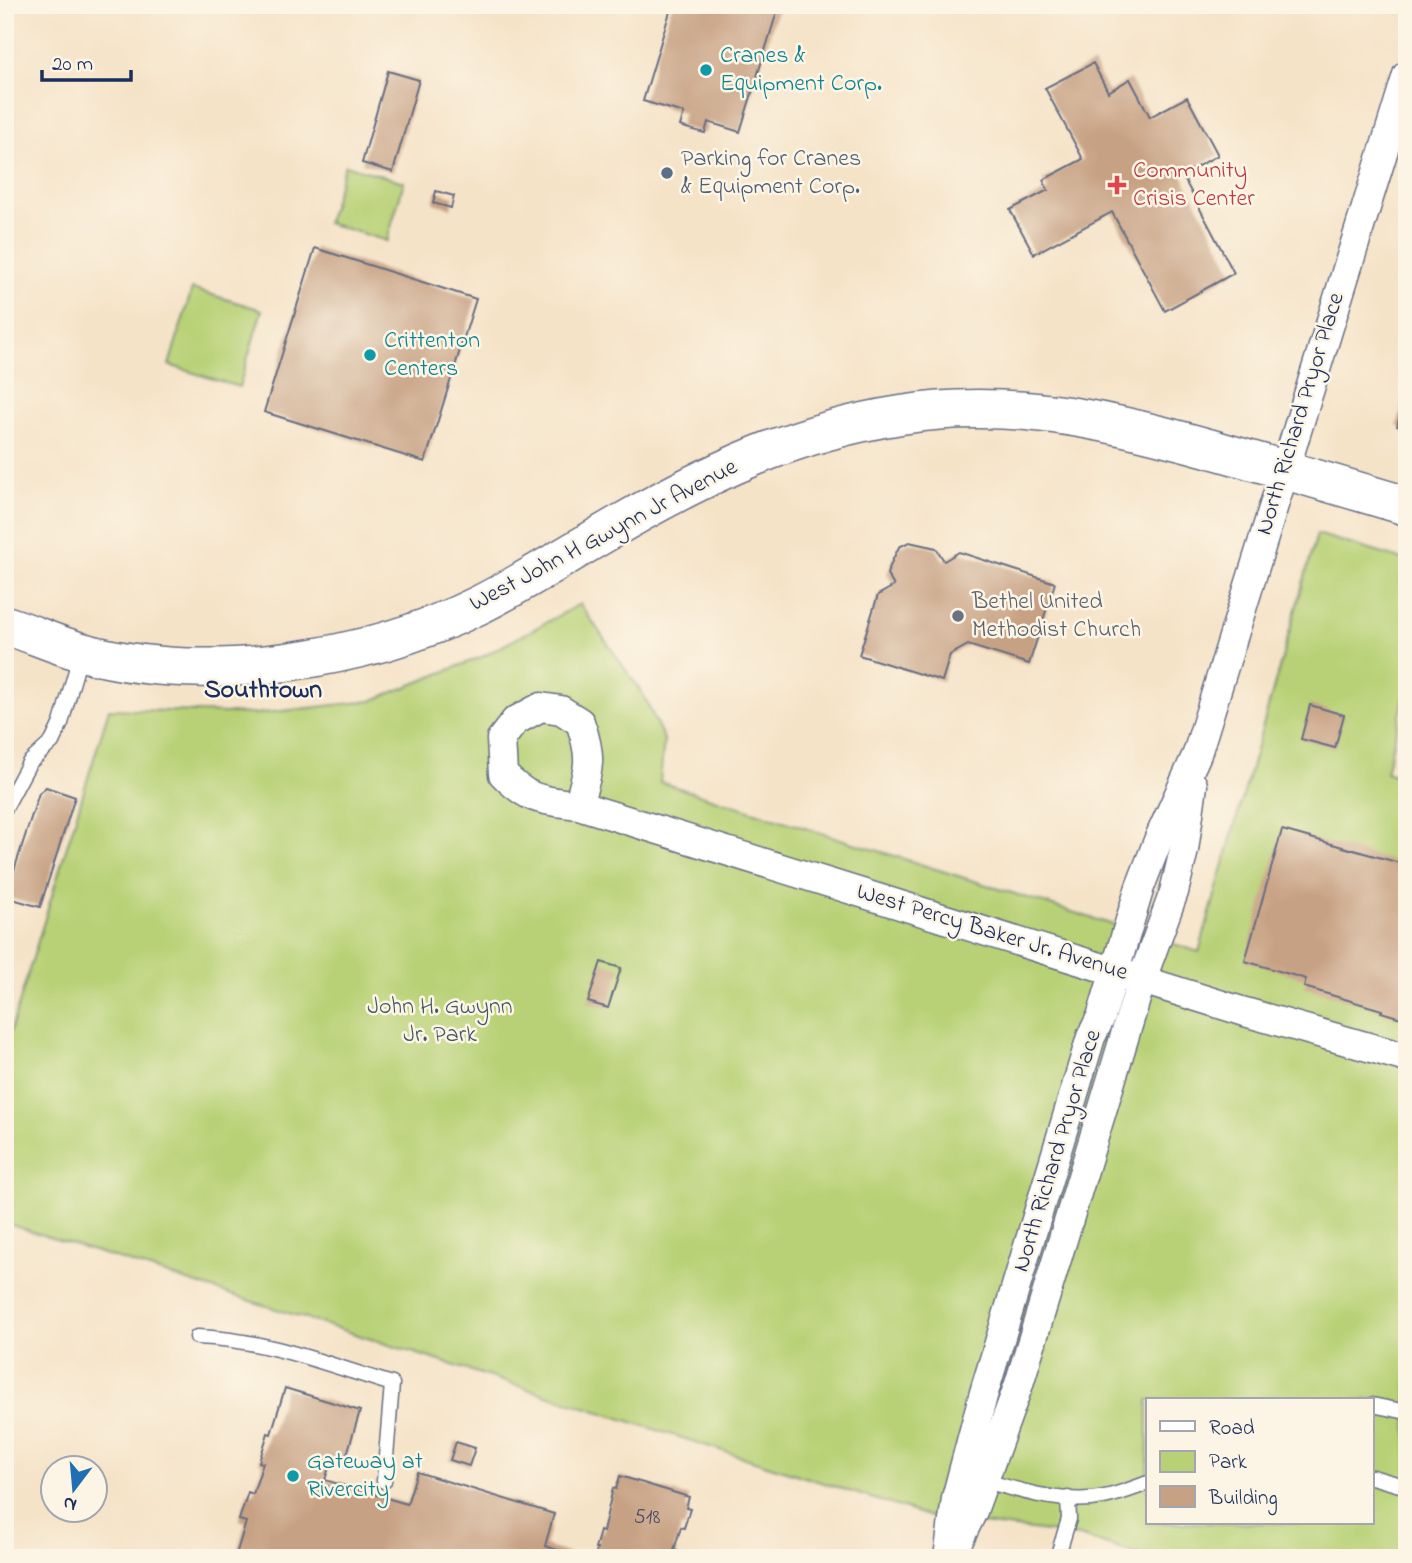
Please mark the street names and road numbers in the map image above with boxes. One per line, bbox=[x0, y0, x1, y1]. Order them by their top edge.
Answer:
street label: North Richard Pryor Place bbox=[1247, 288, 1356, 540]
street label: West John H Gwynn Jr Avenue bbox=[464, 450, 745, 623]
street label: West Percy Baker Jr. Avenue bbox=[852, 875, 1132, 992]
street label: North Richard Pryor Place bbox=[1004, 1025, 1113, 1277]

